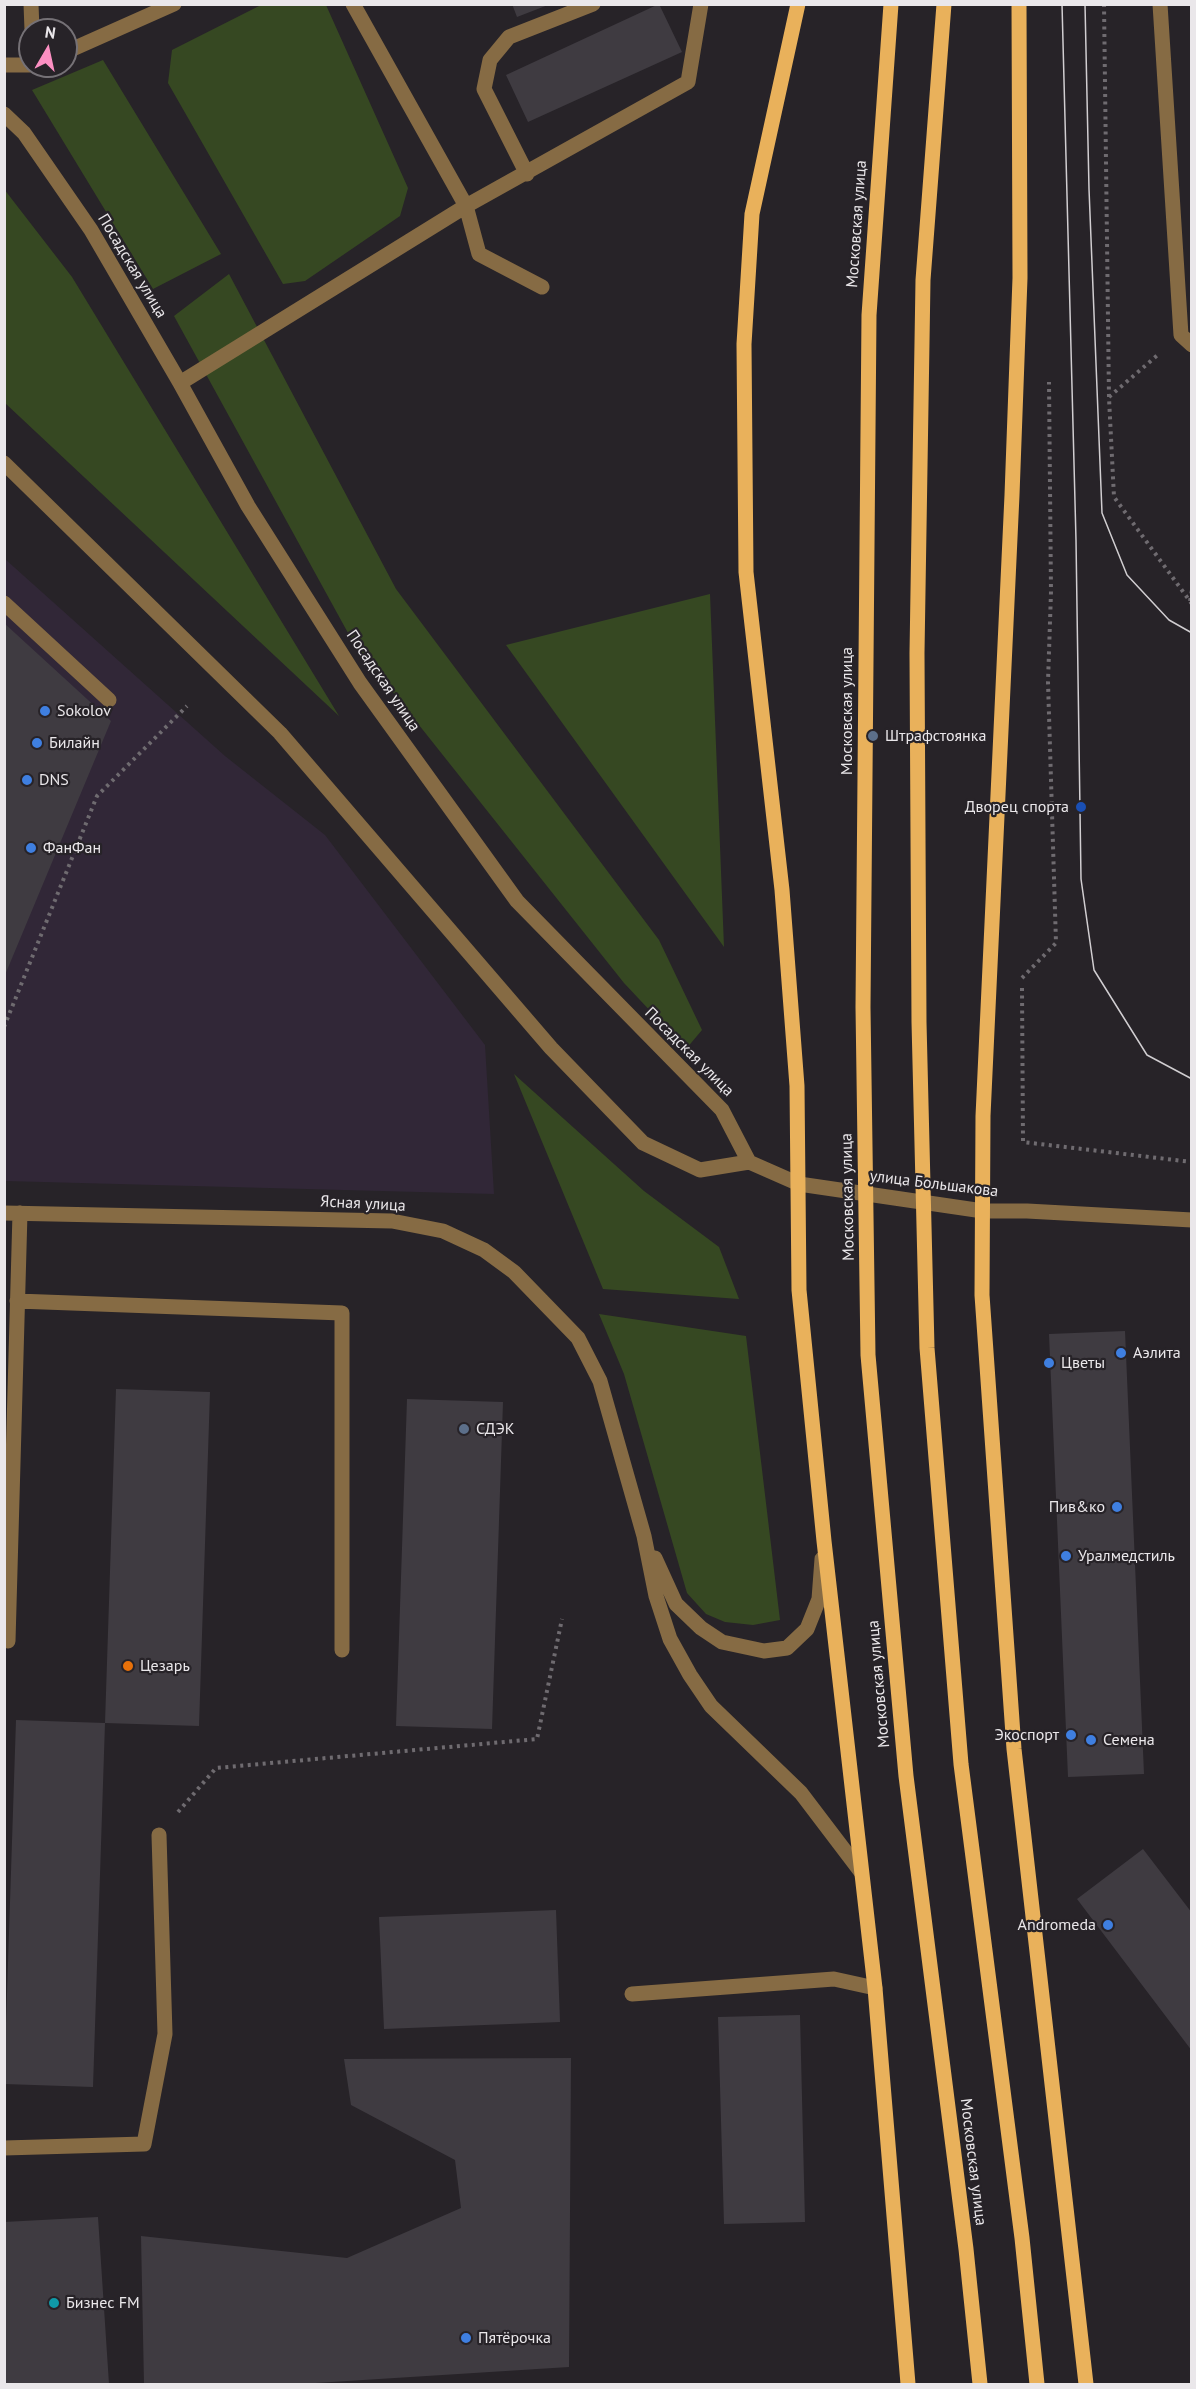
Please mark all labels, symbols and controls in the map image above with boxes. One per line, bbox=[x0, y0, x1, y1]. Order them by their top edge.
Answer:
north arrow bbox=[18, 18, 78, 78]
text: N bbox=[44, 21, 57, 43]
street label: Московская улица bbox=[843, 160, 871, 288]
street label: Посадская улица bbox=[93, 210, 171, 322]
street label: Посадская улица bbox=[342, 627, 424, 735]
street label: Московская улица bbox=[837, 647, 857, 775]
place label: Sokolov bbox=[57, 701, 111, 721]
marker: Sokolov bbox=[38, 704, 52, 718]
place label: Штрафстоянка bbox=[885, 726, 986, 746]
marker: Штрафстоянка bbox=[866, 729, 880, 743]
place label: Билайн bbox=[49, 733, 100, 753]
marker: Билайн bbox=[30, 736, 44, 750]
place label: DNS bbox=[39, 770, 69, 790]
marker: DNS bbox=[20, 773, 34, 787]
place label: Дворец спорта bbox=[965, 797, 1069, 817]
marker: Дворец спорта bbox=[1074, 800, 1088, 814]
place label: ФанФан bbox=[43, 838, 101, 858]
marker: ФанФан bbox=[24, 841, 38, 855]
street label: Посадская улица bbox=[640, 1003, 738, 1101]
street label: Московская улица bbox=[837, 1133, 859, 1261]
street label: улица Большакова bbox=[869, 1167, 999, 1201]
street label: Ясная улица bbox=[320, 1192, 406, 1216]
place label: Аэлита bbox=[1133, 1343, 1181, 1363]
marker: Аэлита bbox=[1114, 1346, 1128, 1360]
place label: Цветы bbox=[1061, 1353, 1105, 1373]
marker: Цветы bbox=[1042, 1356, 1056, 1370]
place label: СДЭК bbox=[476, 1419, 514, 1439]
marker: СДЭК bbox=[457, 1422, 471, 1436]
place label: Пив&ко bbox=[1049, 1497, 1105, 1517]
marker: Пив&ко bbox=[1110, 1500, 1124, 1514]
place label: Уралмедстиль bbox=[1078, 1546, 1175, 1566]
marker: Уралмедстиль bbox=[1059, 1549, 1073, 1563]
street label: Московская улица bbox=[864, 1619, 894, 1749]
place label: Цезарь bbox=[140, 1656, 190, 1676]
marker: Цезарь bbox=[121, 1659, 135, 1673]
place label: Экоспорт bbox=[995, 1725, 1059, 1745]
marker: Экоспорт bbox=[1064, 1728, 1078, 1742]
place label: Семена bbox=[1103, 1730, 1155, 1750]
marker: Семена bbox=[1084, 1733, 1098, 1747]
place label: Andromeda bbox=[1018, 1915, 1096, 1935]
marker: Andromeda bbox=[1101, 1918, 1115, 1932]
street label: Московская улица bbox=[956, 2097, 990, 2227]
place label: Бизнес FM bbox=[66, 2293, 140, 2313]
marker: Бизнес FM bbox=[47, 2296, 61, 2310]
place label: Пятёрочка bbox=[478, 2328, 551, 2348]
marker: Пятёрочка bbox=[459, 2331, 473, 2345]

